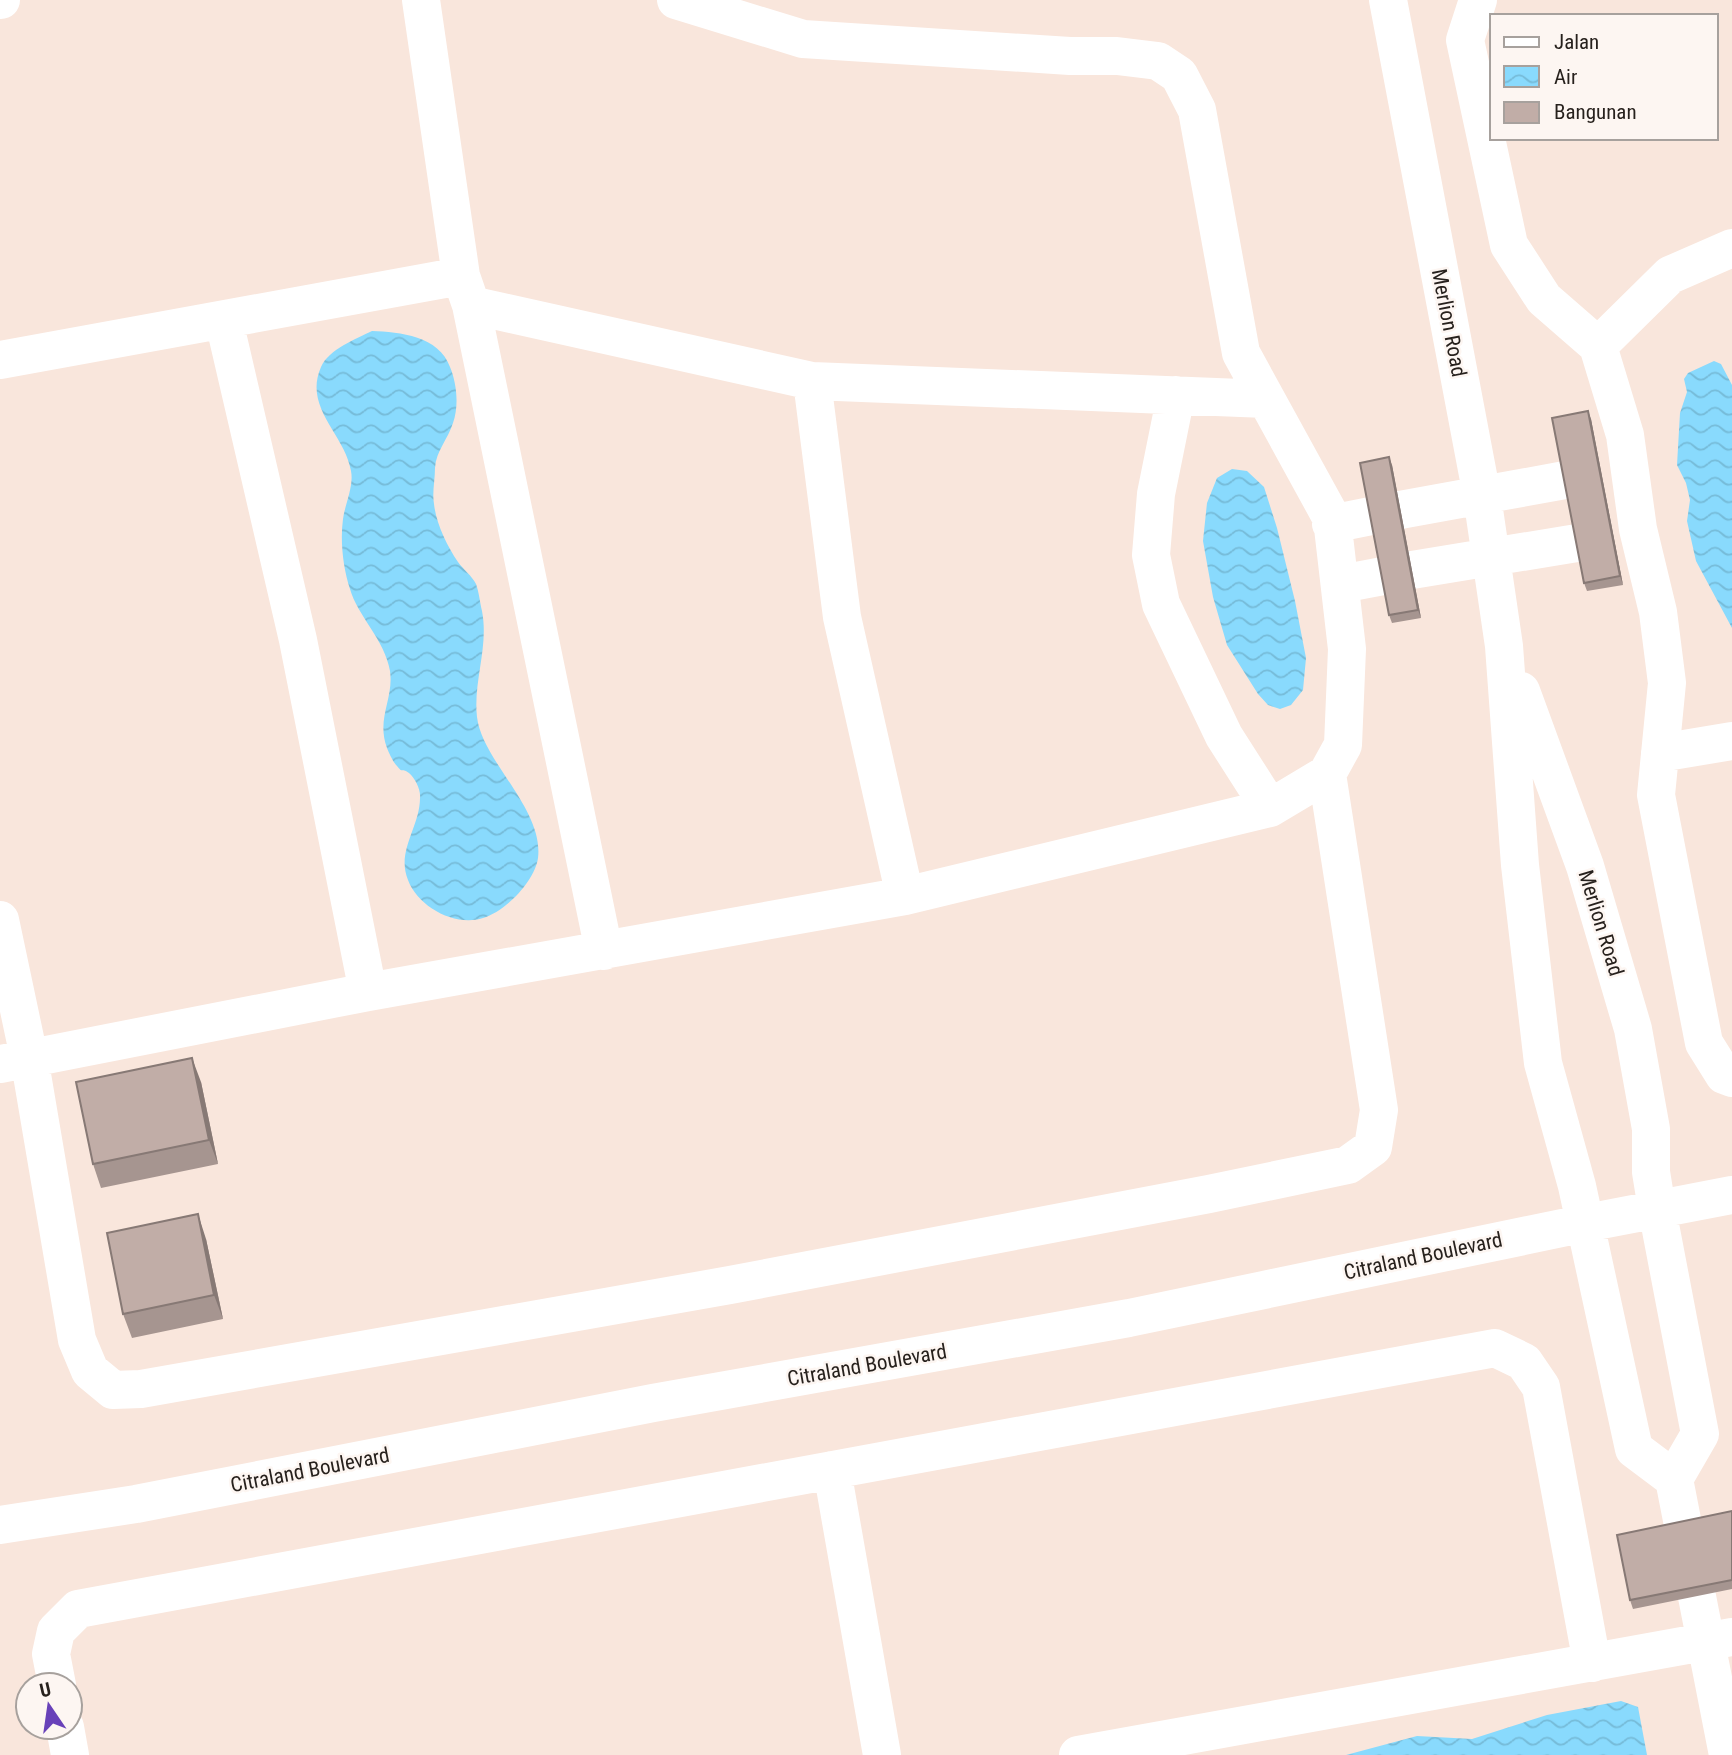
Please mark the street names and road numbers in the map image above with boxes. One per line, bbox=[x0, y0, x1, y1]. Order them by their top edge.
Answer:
street label: Merlion Road bbox=[1427, 267, 1471, 379]
street label: Merlion Road bbox=[1574, 867, 1628, 979]
street label: Citraland Boulevard bbox=[1342, 1227, 1504, 1285]
street label: Citraland Boulevard bbox=[785, 1339, 949, 1391]
street label: Citraland Boulevard bbox=[228, 1443, 392, 1497]

